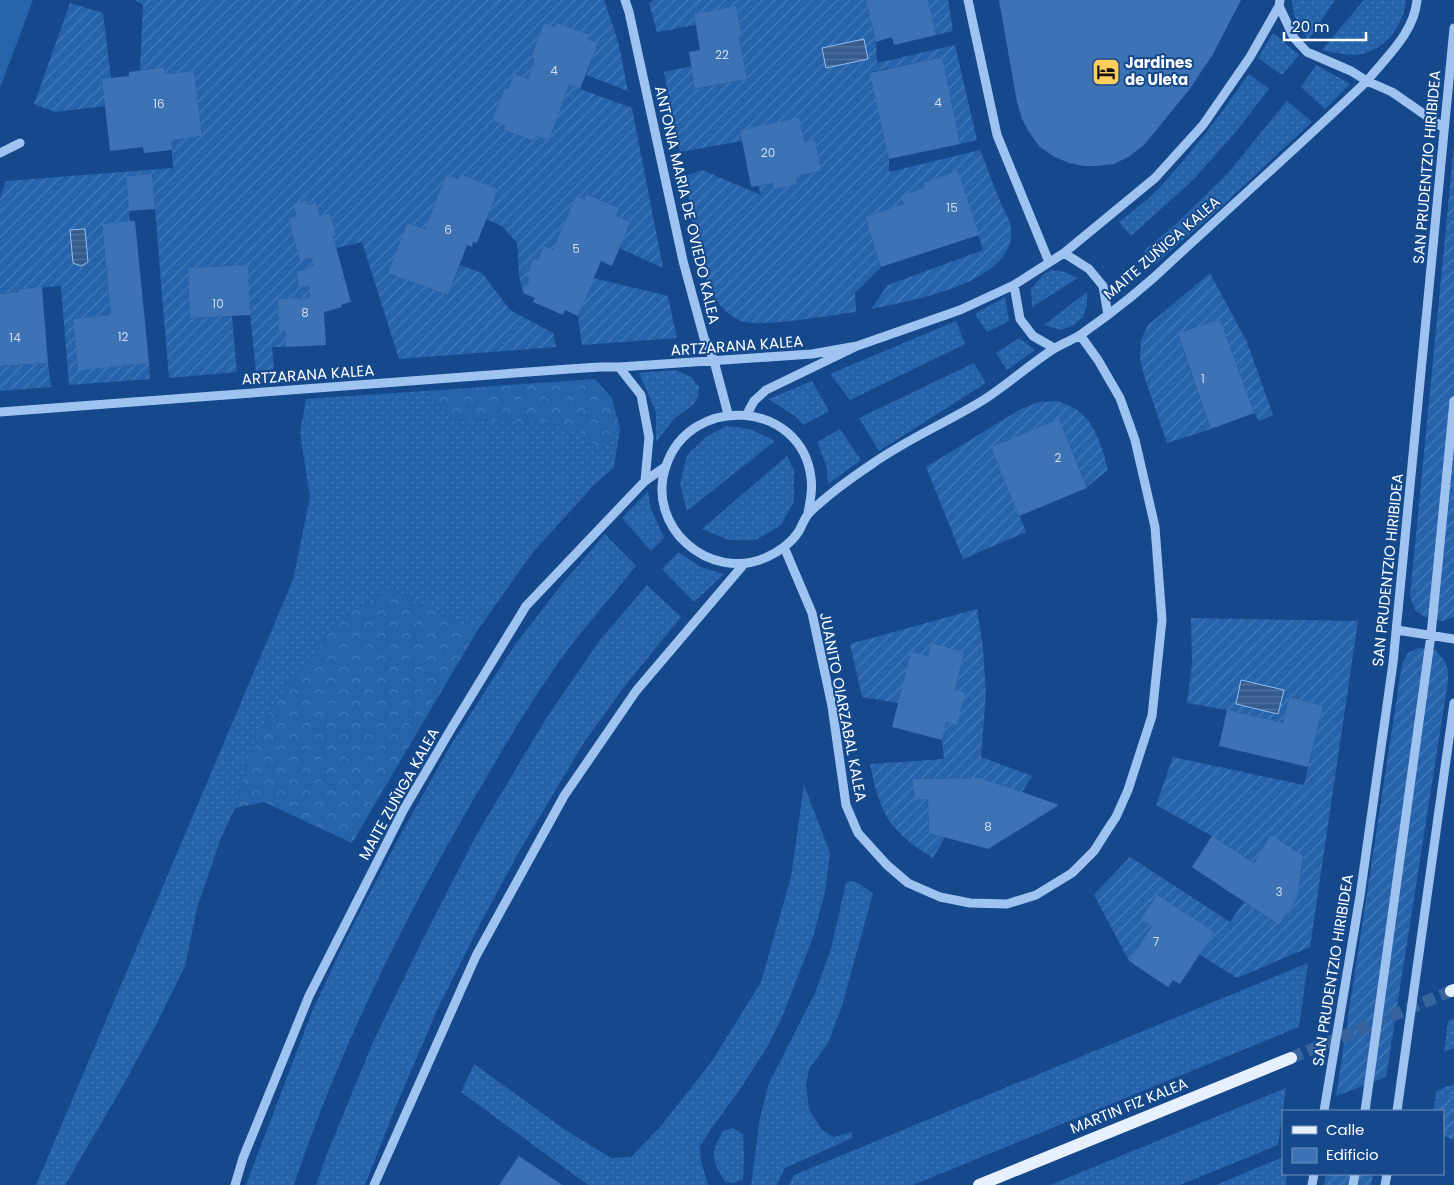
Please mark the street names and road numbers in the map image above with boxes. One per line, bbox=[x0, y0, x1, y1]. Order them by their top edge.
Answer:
street label: SAN PRUDENTZIO HIRIBIDEA bbox=[1408, 69, 1445, 265]
street label: ANTONIA MARIA DE OVIEDO KALEA bbox=[650, 84, 725, 326]
street label: MAITE ZUÑIGA KALEA bbox=[1099, 191, 1224, 304]
street label: ARTZARANA KALEA bbox=[670, 330, 804, 361]
street label: ARTZARANA KALEA bbox=[241, 359, 375, 390]
street label: SAN PRUDENTZIO HIRIBIDEA bbox=[1367, 472, 1408, 668]
street label: JUANITO OIARZABAL KALEA bbox=[815, 610, 872, 803]
street label: MAITE ZUÑIGA KALEA bbox=[353, 724, 444, 864]
street label: SAN PRUDENTZIO HIRIBIDEA bbox=[1307, 872, 1358, 1067]
street label: MARTIN FIZ KALEA bbox=[1067, 1072, 1191, 1139]

